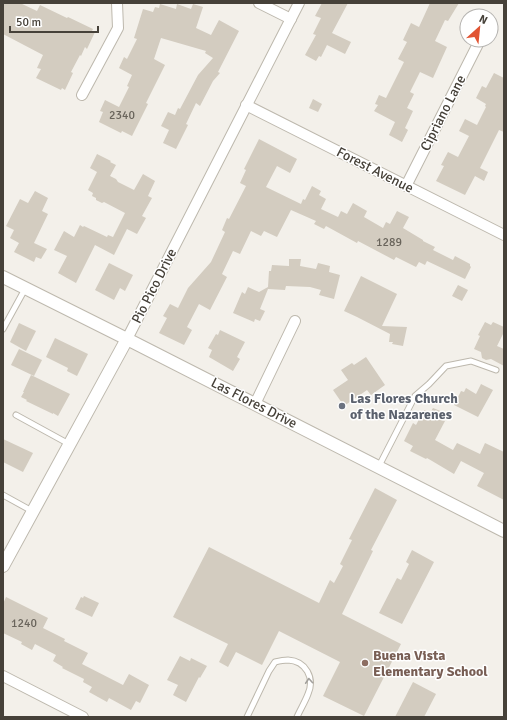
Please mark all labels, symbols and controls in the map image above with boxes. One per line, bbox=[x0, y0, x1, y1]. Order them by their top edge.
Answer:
scale bar bbox=[10, 8, 98, 34]
north arrow bbox=[459, 8, 499, 48]
text: N bbox=[477, 12, 490, 27]
text: 50 m bbox=[16, 15, 41, 30]
street label: Cipriano Lane bbox=[417, 72, 469, 154]
house number: 2340 bbox=[109, 108, 135, 123]
street label: Forest Avenue bbox=[334, 143, 416, 197]
house number: 1289 bbox=[376, 235, 402, 250]
street label: Pio Pico Drive bbox=[128, 246, 180, 326]
street label: Las Flores Drive bbox=[208, 374, 300, 432]
place label: Las Flores Church of the Nazarenes bbox=[350, 390, 458, 423]
marker: Las Flores Church of the Nazarenes bbox=[337, 401, 347, 411]
house number: 1240 bbox=[11, 616, 37, 631]
place label: Buena Vista Elementary School bbox=[373, 647, 488, 680]
marker: Buena Vista Elementary School bbox=[360, 658, 370, 668]
one-way arrow bbox=[305, 678, 314, 685]

